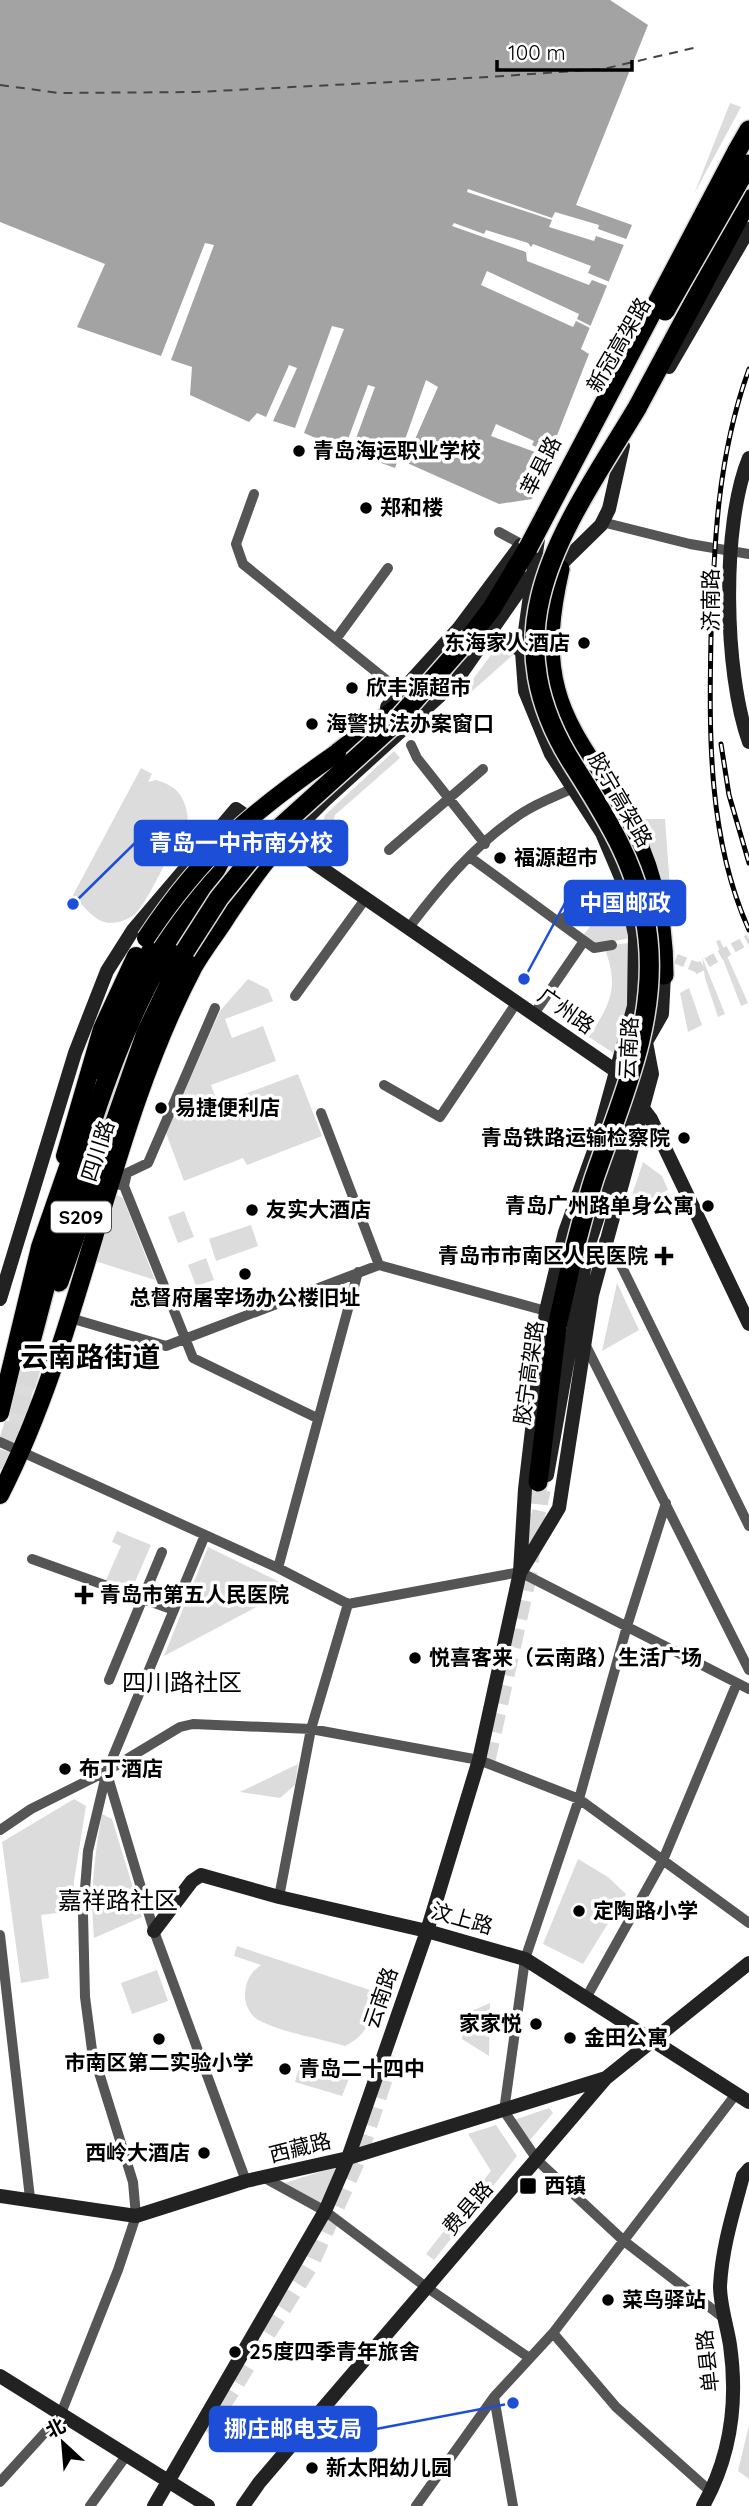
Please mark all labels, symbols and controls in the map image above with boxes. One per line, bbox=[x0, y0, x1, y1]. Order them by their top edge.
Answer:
scale bar bbox=[497, 28, 632, 72]
text: 100 m bbox=[508, 39, 566, 65]
street label: 新冠高架路 bbox=[581, 293, 656, 396]
street label: 莘县路 bbox=[514, 432, 566, 500]
place label: 青岛海运职业学校 bbox=[313, 437, 481, 463]
marker: 青岛海运职业学校 bbox=[291, 443, 307, 459]
place label: 郑和楼 bbox=[380, 494, 443, 520]
marker: 郑和楼 bbox=[358, 500, 374, 516]
street label: 济南路 bbox=[697, 569, 723, 632]
place label: 东海家人酒店 bbox=[444, 629, 570, 655]
marker: 东海家人酒店 bbox=[576, 635, 592, 651]
place label: 欣丰源超市 bbox=[366, 674, 471, 700]
marker: 欣丰源超市 bbox=[344, 680, 360, 696]
place label: 海警执法办案窗口 bbox=[326, 710, 494, 736]
marker: 海警执法办案窗口 bbox=[304, 716, 320, 732]
street label: 胶宁高架路 bbox=[583, 748, 658, 851]
callout: 青岛一中市南分校 bbox=[135, 821, 347, 865]
text: 青岛一中市南分校 bbox=[149, 828, 333, 857]
place label: 福源超市 bbox=[514, 844, 598, 870]
marker: 福源超市 bbox=[492, 850, 508, 866]
callout: 中国邮政 bbox=[565, 881, 685, 925]
text: 中国邮政 bbox=[579, 888, 671, 917]
street label: 广州路 bbox=[533, 981, 600, 1039]
street label: 云南路 bbox=[613, 1016, 643, 1080]
place label: 易捷便利店 bbox=[175, 1094, 280, 1120]
marker: 易捷便利店 bbox=[153, 1100, 169, 1116]
street label: 四川路 bbox=[75, 1117, 119, 1185]
place label: 青岛铁路运输检察院 bbox=[481, 1124, 670, 1150]
marker: 青岛铁路运输检察院 bbox=[676, 1130, 692, 1146]
place label: 青岛广州路单身公寓 bbox=[505, 1192, 694, 1218]
place label: 友实大酒店 bbox=[266, 1196, 371, 1222]
marker: 青岛广州路单身公寓 bbox=[700, 1198, 716, 1214]
road number: S209 bbox=[51, 1202, 111, 1232]
marker: 友实大酒店 bbox=[244, 1202, 260, 1218]
place label: 青岛市市南区人民医院 bbox=[438, 1242, 648, 1268]
marker: 青岛市市南区人民医院 bbox=[654, 1246, 674, 1266]
marker: 总督府屠宰场办公楼旧址 bbox=[237, 1266, 253, 1282]
place label: 总督府屠宰场办公楼旧址 bbox=[130, 1284, 361, 1310]
street label: 胶宁高架路 bbox=[508, 1319, 548, 1427]
district label: 云南路街道 bbox=[20, 1339, 160, 1374]
place label: 青岛市第五人民医院 bbox=[100, 1581, 289, 1607]
marker: 青岛市第五人民医院 bbox=[74, 1585, 94, 1605]
place label: 悦喜客来（云南路）生活广场 bbox=[429, 1644, 702, 1670]
marker: 悦喜客来（云南路）生活广场 bbox=[407, 1650, 423, 1666]
district label: 四川路社区 bbox=[122, 1667, 242, 1697]
place label: 布丁酒店 bbox=[79, 1755, 163, 1781]
marker: 布丁酒店 bbox=[57, 1761, 73, 1777]
district label: 嘉祥路社区 bbox=[58, 1885, 178, 1915]
street label: 汶上路 bbox=[428, 1897, 496, 1939]
place label: 定陶路小学 bbox=[593, 1897, 698, 1923]
marker: 定陶路小学 bbox=[571, 1903, 587, 1919]
street label: 云南路 bbox=[358, 1964, 403, 2032]
place label: 家家悦 bbox=[459, 2010, 522, 2036]
marker: 家家悦 bbox=[528, 2016, 544, 2032]
place label: 金田公寓 bbox=[584, 2024, 668, 2050]
marker: 金田公寓 bbox=[562, 2030, 578, 2046]
marker: 市南区第二实验小学 bbox=[151, 2031, 167, 2047]
place label: 市南区第二实验小学 bbox=[65, 2049, 254, 2075]
place label: 青岛二十四中 bbox=[299, 2055, 425, 2081]
marker: 青岛二十四中 bbox=[277, 2061, 293, 2077]
street label: 西藏路 bbox=[266, 2127, 333, 2167]
place label: 西岭大酒店 bbox=[85, 2139, 190, 2165]
marker: 西岭大酒店 bbox=[196, 2145, 212, 2161]
place label: 西镇 bbox=[544, 2172, 586, 2198]
street label: 费县路 bbox=[437, 2175, 498, 2240]
marker: 西镇 bbox=[518, 2176, 538, 2196]
place label: 菜鸟驿站 bbox=[622, 2286, 706, 2312]
marker: 菜鸟驿站 bbox=[600, 2292, 616, 2308]
street label: 单县路 bbox=[691, 2328, 723, 2394]
place label: 25度四季青年旅舍 bbox=[249, 2338, 420, 2364]
marker: 25度四季青年旅舍 bbox=[227, 2344, 243, 2360]
callout: 挪庄邮电支局 bbox=[210, 2407, 376, 2451]
north arrow bbox=[28, 2408, 98, 2478]
text: 北 bbox=[42, 2413, 69, 2443]
text: 挪庄邮电支局 bbox=[224, 2414, 362, 2443]
place label: 新太阳幼儿园 bbox=[326, 2454, 452, 2480]
marker: 新太阳幼儿园 bbox=[304, 2460, 320, 2476]

